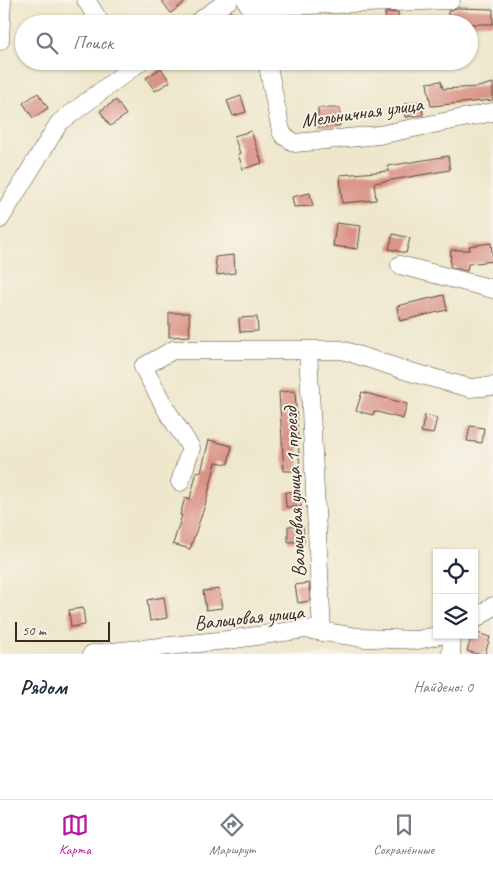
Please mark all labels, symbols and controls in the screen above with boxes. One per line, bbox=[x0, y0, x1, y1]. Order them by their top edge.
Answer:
search box bbox=[15, 15, 478, 70]
icon: search bbox=[33, 29, 61, 57]
text: Поиск bbox=[73, 31, 113, 55]
street label: Мельничная улица bbox=[300, 91, 426, 133]
street label: Вальцовая улица 1 проезд bbox=[277, 404, 311, 578]
map controls bbox=[433, 549, 478, 639]
button: locate bbox=[433, 549, 478, 594]
button: layers bbox=[433, 594, 478, 639]
street label: Вальцовая улица bbox=[193, 599, 306, 636]
scale bar bbox=[15, 619, 110, 642]
text: 50 m bbox=[22, 622, 46, 639]
text: Рядом bbox=[20, 674, 67, 700]
text: Найдено: 0 bbox=[413, 677, 473, 697]
tab: Карта bbox=[59, 811, 91, 858]
tab: Маршрут bbox=[209, 811, 255, 858]
tab: Сохранённые bbox=[373, 811, 434, 858]

